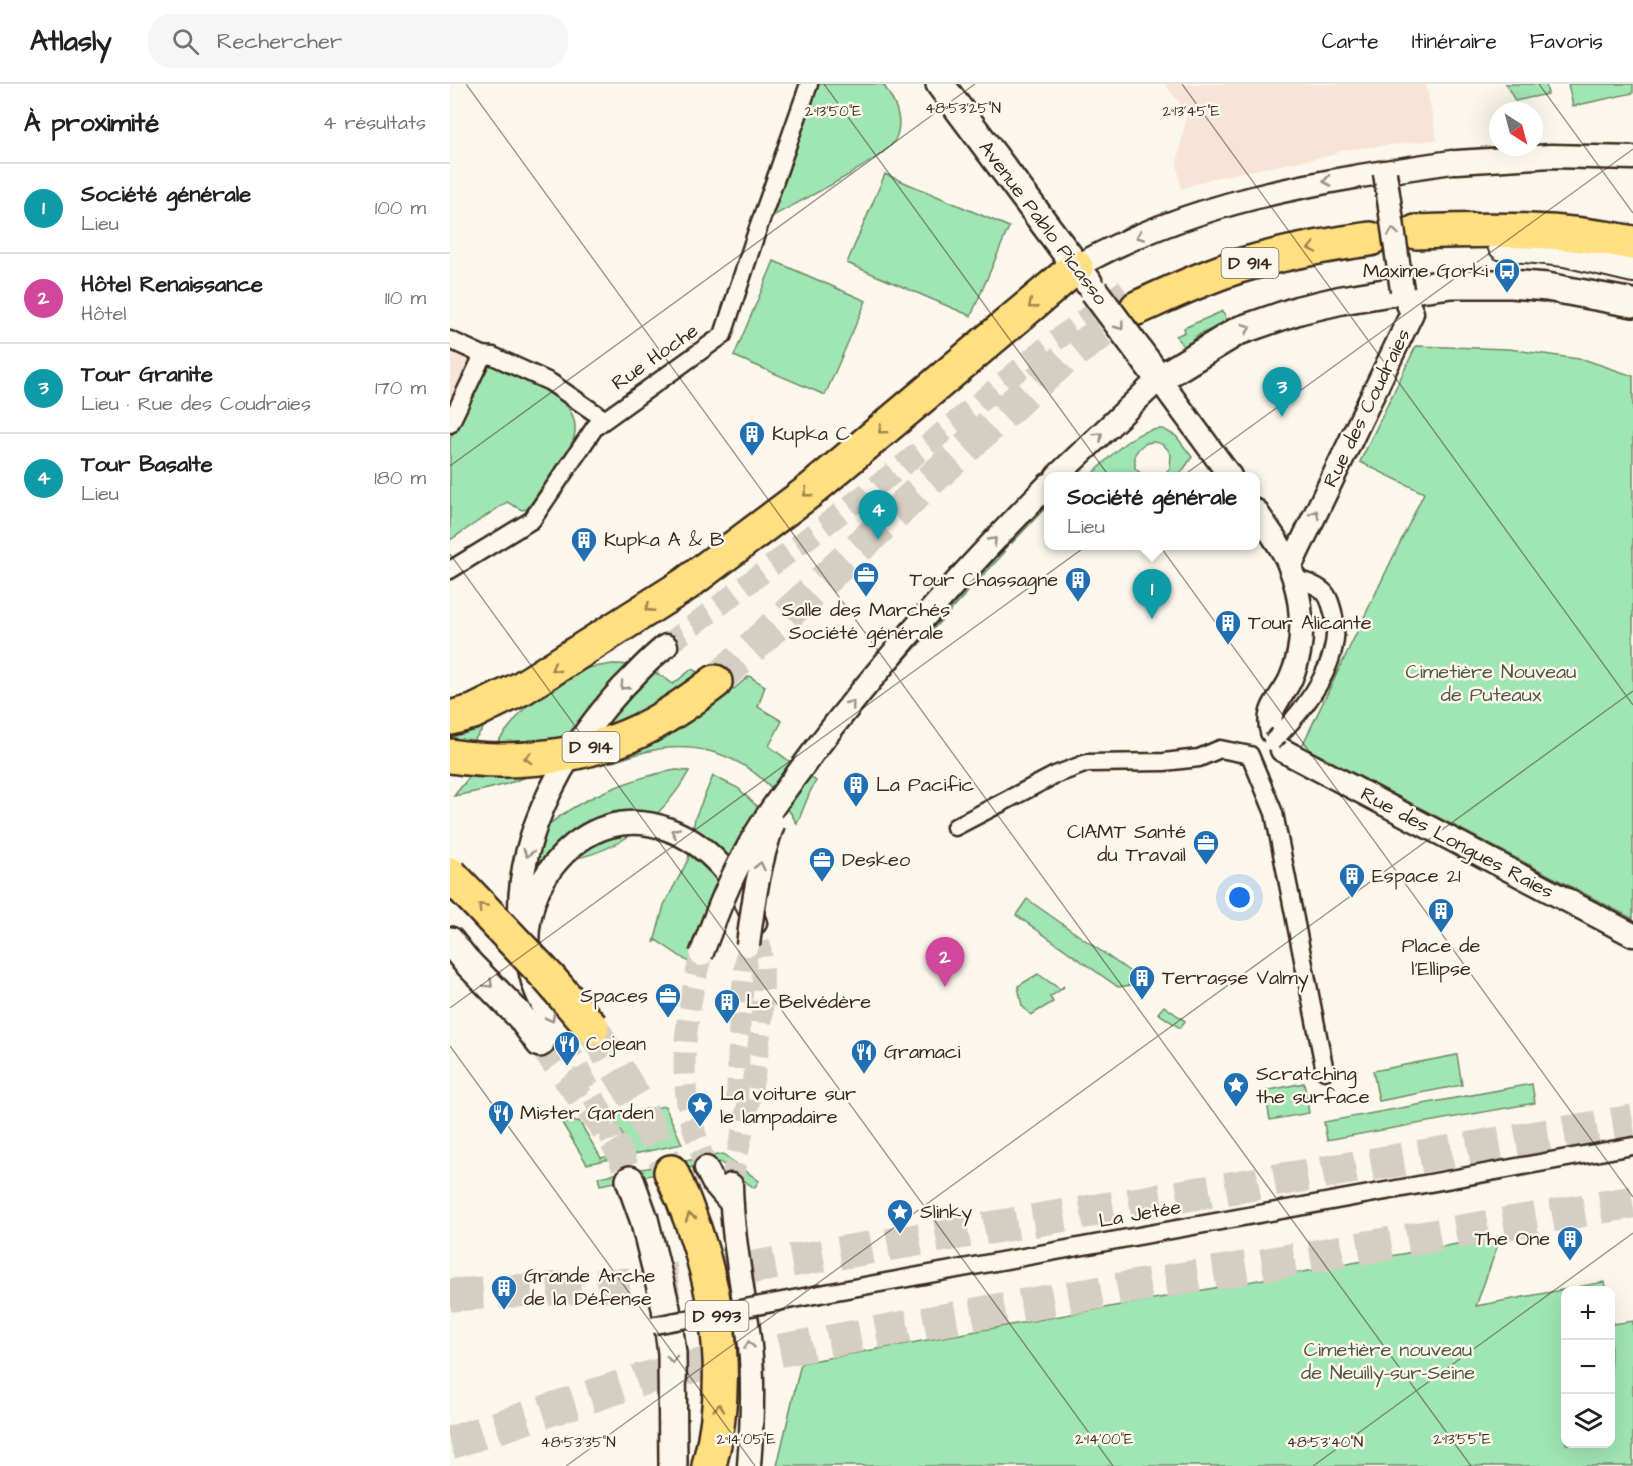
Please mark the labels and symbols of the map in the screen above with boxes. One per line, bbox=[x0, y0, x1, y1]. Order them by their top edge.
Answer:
text: 48°53'25"N bbox=[925, 98, 1001, 119]
text: 2°13'50"E bbox=[805, 101, 861, 122]
text: 2°13'45"E bbox=[1162, 101, 1220, 122]
north arrow bbox=[1489, 102, 1543, 156]
street label: Avenue Pablo Picasso bbox=[972, 135, 1114, 311]
one-way arrow bbox=[1322, 175, 1331, 187]
one-way arrow bbox=[1388, 227, 1400, 236]
one-way arrow bbox=[1135, 229, 1146, 241]
one-way arrow bbox=[1308, 241, 1318, 254]
road number: D 914 bbox=[1222, 248, 1278, 278]
bus stop icon: Maxime Gorki bbox=[1492, 256, 1522, 294]
place label: Maxime Gorki bbox=[1363, 257, 1488, 285]
one-way arrow bbox=[1028, 298, 1039, 309]
street label: Rue Hoche bbox=[606, 317, 704, 397]
one-way arrow bbox=[1113, 320, 1124, 331]
one-way arrow bbox=[1241, 323, 1252, 336]
street label: Rue des Coudraies bbox=[1316, 324, 1418, 492]
pin: 3 bbox=[1262, 368, 1302, 417]
building icon: Kupka C bbox=[737, 419, 767, 457]
place label: Kupka C bbox=[772, 420, 850, 448]
one-way arrow bbox=[878, 423, 889, 434]
one-way arrow bbox=[1093, 432, 1103, 443]
one-way arrow bbox=[803, 485, 814, 496]
pin: 4 bbox=[858, 490, 898, 540]
one-way arrow bbox=[1308, 509, 1320, 520]
building icon: Kupka A & B bbox=[569, 525, 599, 563]
place label: Kupka A & B bbox=[604, 526, 724, 554]
one-way arrow bbox=[986, 537, 997, 548]
office icon: Salle des Marchés Société générale bbox=[851, 560, 881, 598]
building icon: Tour Chassagne bbox=[1063, 565, 1093, 603]
place label: Tour Chassagne bbox=[909, 566, 1058, 595]
pin: 1 bbox=[1132, 570, 1172, 619]
place label: Salle des Marchés Société générale bbox=[782, 596, 950, 648]
one-way arrow bbox=[645, 600, 656, 611]
building icon: Tour Alicante bbox=[1213, 608, 1243, 646]
place label: Tour Alicante bbox=[1248, 609, 1372, 637]
park label: Cimetière Nouveau de Puteaux bbox=[1406, 658, 1576, 709]
one-way arrow bbox=[550, 661, 561, 672]
one-way arrow bbox=[620, 679, 631, 690]
one-way arrow bbox=[844, 700, 855, 711]
road number: D 914 bbox=[562, 732, 620, 762]
one-way arrow bbox=[523, 751, 532, 764]
building icon: La Pacific bbox=[841, 770, 871, 808]
place label: La Pacific bbox=[876, 771, 975, 799]
street label: Rue des Longues Raies bbox=[1355, 780, 1559, 907]
place label: CIAMT Santé du Travail bbox=[1067, 818, 1186, 869]
one-way arrow bbox=[670, 827, 681, 839]
office icon: CIAMT Santé du Travail bbox=[1191, 828, 1221, 866]
office icon: Deskeo bbox=[807, 845, 837, 883]
place label: Deskeo bbox=[842, 846, 910, 874]
one-way arrow bbox=[523, 848, 536, 858]
one-way arrow bbox=[753, 861, 766, 871]
building icon: Espace 21 bbox=[1337, 861, 1367, 899]
place label: Espace 21 bbox=[1372, 862, 1461, 890]
your location bbox=[1225, 883, 1254, 912]
building icon: Place de l'Ellipse bbox=[1426, 896, 1456, 934]
one-way arrow bbox=[478, 904, 489, 914]
place label: Place de l'Ellipse bbox=[1402, 932, 1480, 983]
pin: 2 bbox=[926, 938, 964, 987]
building icon: Terrasse Valmy bbox=[1127, 963, 1157, 1001]
place label: Terrasse Valmy bbox=[1162, 964, 1309, 993]
one-way arrow bbox=[482, 978, 493, 988]
office icon: Spaces bbox=[653, 981, 683, 1019]
place label: Spaces bbox=[580, 982, 648, 1010]
building icon: Le Belvédère bbox=[712, 987, 742, 1025]
place label: Le Belvédère bbox=[746, 988, 871, 1016]
one-way arrow bbox=[543, 1012, 555, 1022]
restaurant icon: Cojean bbox=[552, 1029, 582, 1067]
place label: Cojean bbox=[586, 1030, 646, 1058]
restaurant icon: Gramaci bbox=[849, 1037, 879, 1075]
place label: Gramaci bbox=[884, 1038, 960, 1066]
place label: Scratching the surface bbox=[1256, 1060, 1370, 1111]
place icon: Scratching the surface bbox=[1221, 1070, 1251, 1108]
place label: La voiture sur le lampadaire bbox=[720, 1080, 856, 1131]
place icon: La voiture sur le lampadaire bbox=[685, 1090, 715, 1128]
restaurant icon: Mister Garden bbox=[486, 1098, 516, 1136]
place label: Mister Garden bbox=[520, 1099, 654, 1127]
street label: La Jetée bbox=[1097, 1193, 1184, 1235]
place icon: Slinky bbox=[885, 1197, 915, 1235]
place label: Slinky bbox=[920, 1198, 972, 1227]
one-way arrow bbox=[685, 1212, 698, 1223]
building icon: The One bbox=[1555, 1224, 1585, 1262]
place label: The One bbox=[1475, 1225, 1550, 1253]
place label: Grande Arche de la Défense bbox=[524, 1262, 656, 1313]
building icon: Grande Arche de la Défense bbox=[489, 1273, 519, 1311]
road number: D 993 bbox=[686, 1301, 748, 1331]
park label: Cimetière nouveau de Neuilly-sur-Seine bbox=[1301, 1336, 1475, 1388]
one-way arrow bbox=[743, 1340, 756, 1349]
one-way arrow bbox=[666, 1355, 678, 1364]
one-way arrow bbox=[712, 1404, 725, 1413]
text: 2°14'05"E bbox=[717, 1429, 776, 1450]
text: 2°14'00"E bbox=[1075, 1429, 1133, 1450]
text: 2°13'55"E bbox=[1433, 1429, 1491, 1450]
text: 48°53'35"N bbox=[540, 1432, 616, 1453]
text: 48°53'40"N bbox=[1287, 1432, 1363, 1453]

